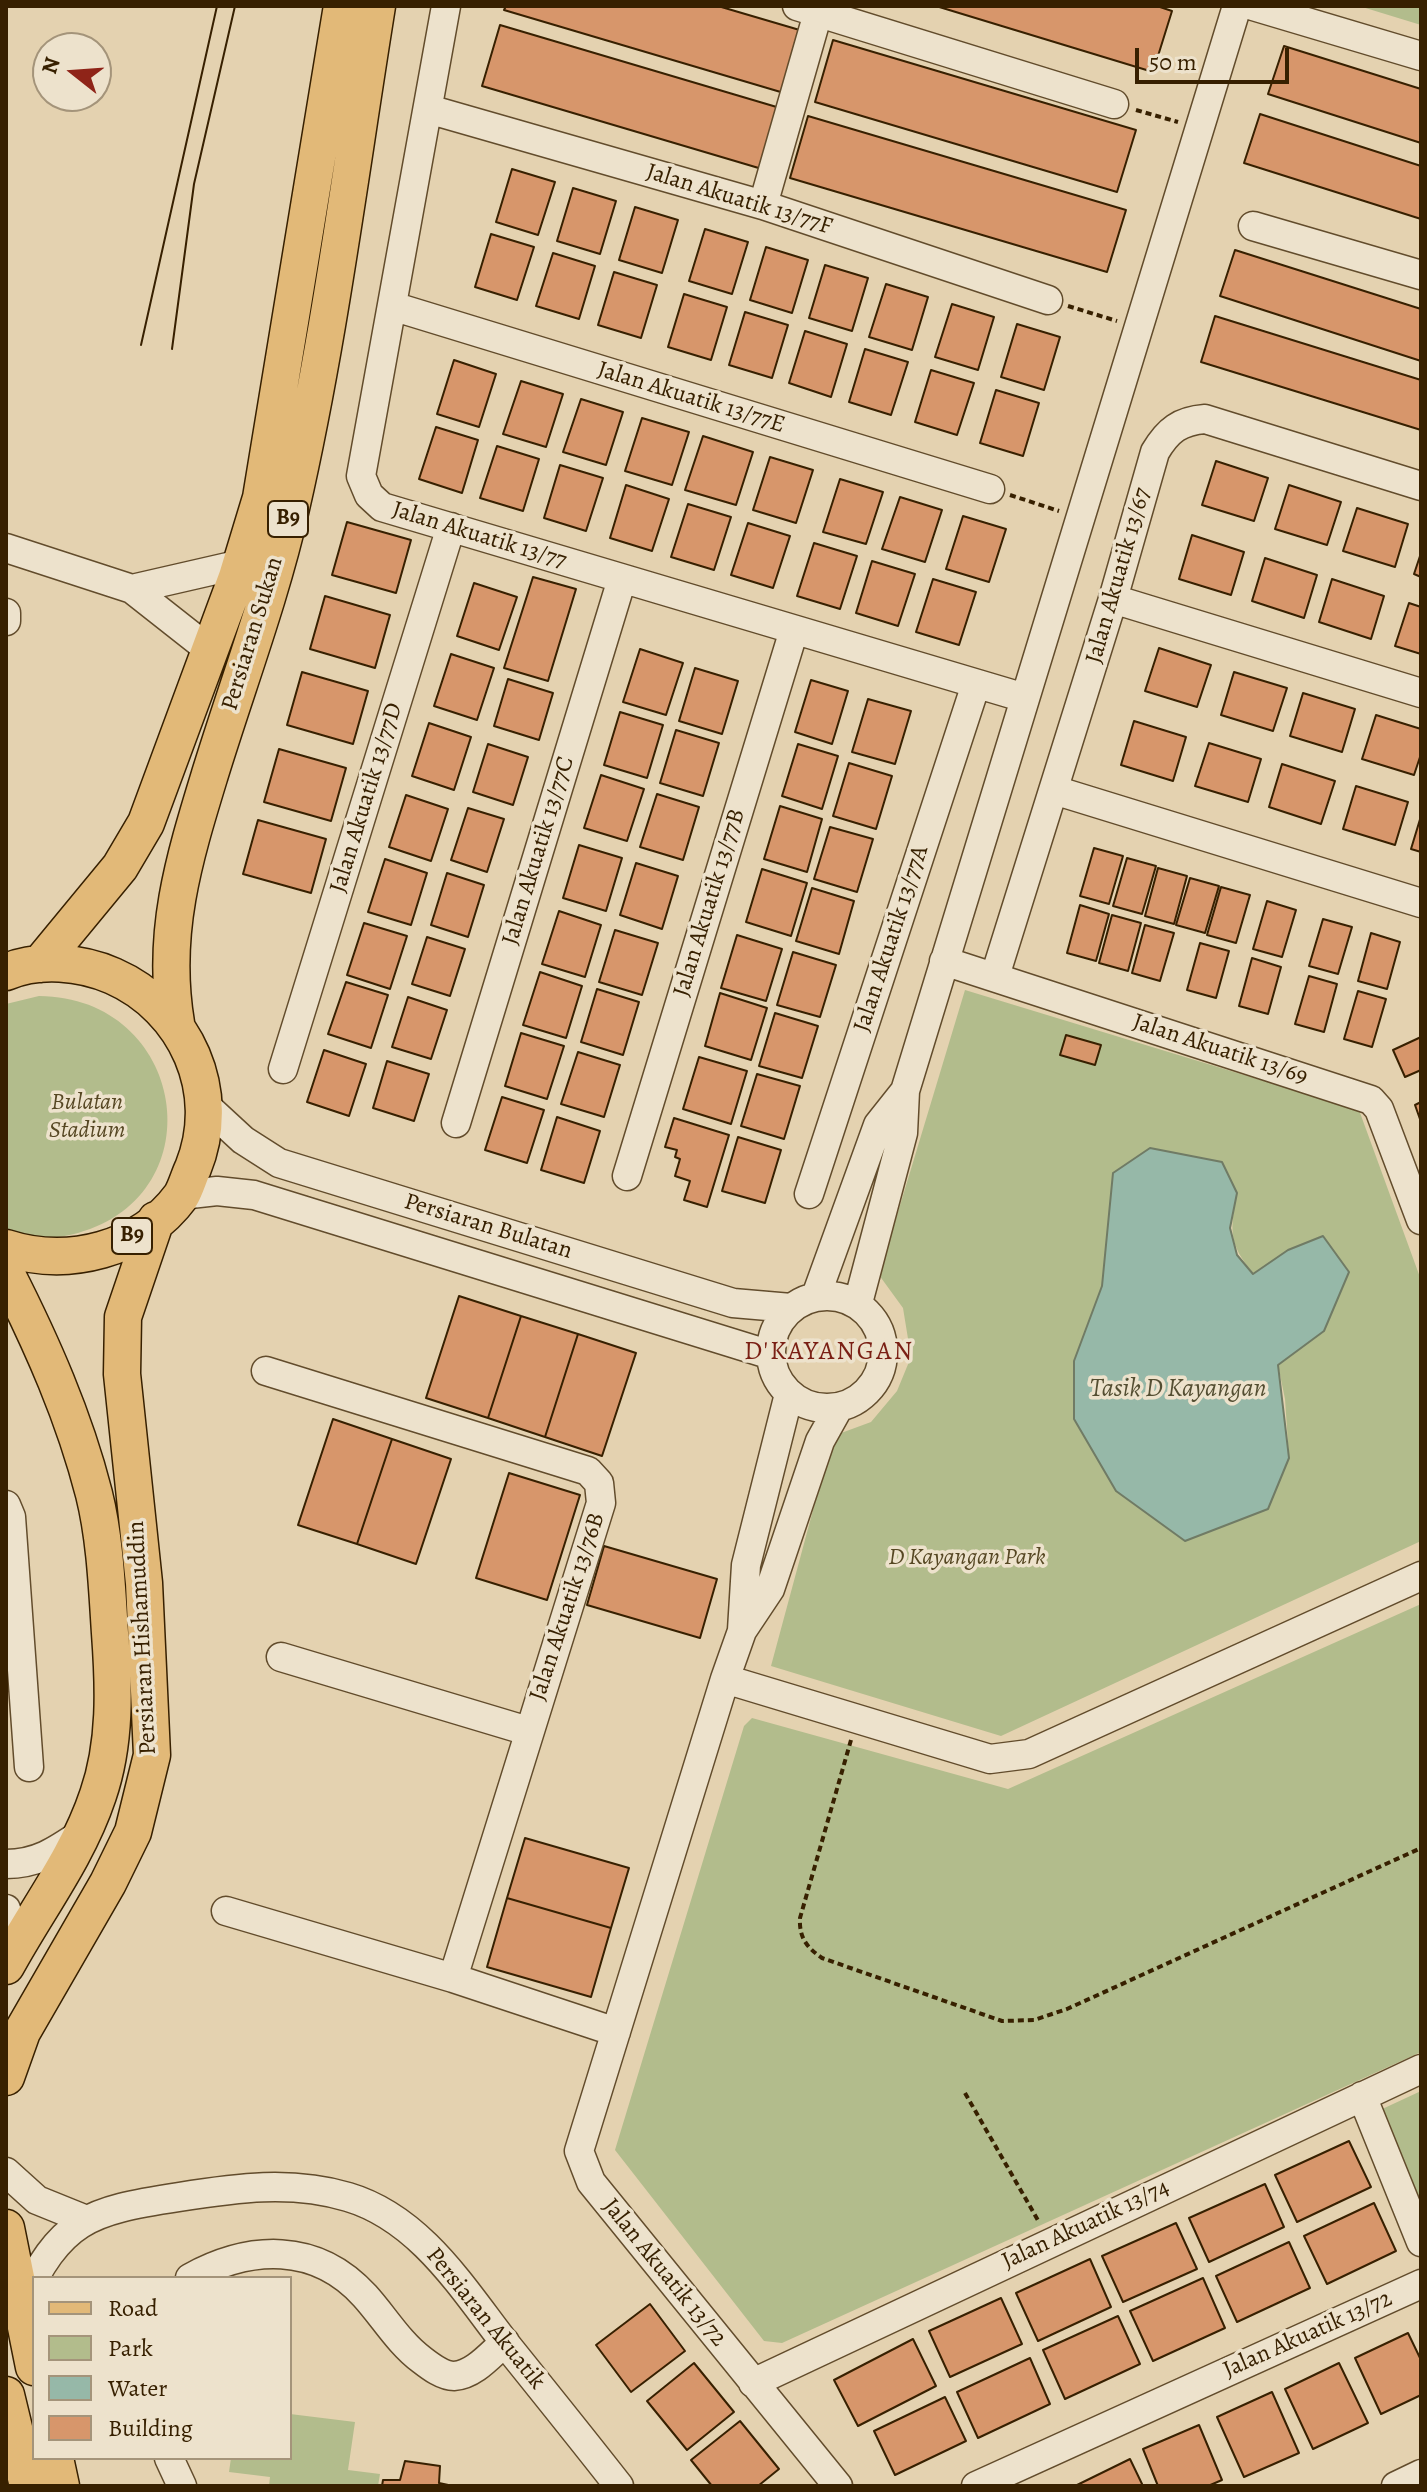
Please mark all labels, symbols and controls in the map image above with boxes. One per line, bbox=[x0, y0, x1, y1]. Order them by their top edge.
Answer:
north arrow bbox=[32, 32, 112, 112]
scale bar bbox=[1139, 32, 1293, 82]
text: 50 m bbox=[1149, 46, 1197, 78]
text: N bbox=[34, 54, 68, 78]
street label: Jalan Akuatik 13/77F bbox=[643, 158, 835, 242]
street label: Jalan Akuatik 13/77E bbox=[594, 356, 788, 440]
street label: Jalan Akuatik 13/67 bbox=[1080, 485, 1158, 667]
street label: Jalan Akuatik 13/77 bbox=[388, 496, 570, 576]
road number: B9 bbox=[268, 501, 308, 537]
street label: Persiaran Sukan bbox=[216, 554, 290, 714]
street label: Jalan Akuatik 13/77D bbox=[324, 699, 410, 897]
street label: Jalan Akuatik 13/77C bbox=[497, 753, 581, 949]
street label: Jalan Akuatik 13/77B bbox=[668, 806, 752, 1000]
street label: Jalan Akuatik 13/77A bbox=[848, 842, 936, 1036]
street label: Jalan Akuatik 13/69 bbox=[1129, 1008, 1311, 1092]
park label: Bulatan Stadium bbox=[49, 1089, 125, 1145]
street label: Persiaran Bulatan bbox=[400, 1188, 576, 1266]
road number: B9 bbox=[112, 1218, 152, 1254]
district label: D'KAYANGAN bbox=[744, 1337, 914, 1369]
water label: Tasik D Kayangan bbox=[1090, 1374, 1266, 1406]
street label: Jalan Akuatik 13/76B bbox=[524, 1509, 612, 1705]
street label: Persiaran Hishamuddin bbox=[122, 1520, 164, 1756]
park label: D Kayangan Park bbox=[888, 1544, 1046, 1572]
street label: Jalan Akuatik 13/74 bbox=[998, 2174, 1174, 2276]
street label: Jalan Akuatik 13/72 bbox=[596, 2193, 732, 2353]
street label: Persiaran Akuatik bbox=[419, 2242, 551, 2396]
legend bbox=[32, 2276, 292, 2460]
street label: Jalan Akuatik 13/72 bbox=[1219, 2285, 1397, 2385]
text: Road bbox=[108, 2292, 158, 2324]
text: Park bbox=[108, 2332, 153, 2364]
text: Water bbox=[108, 2372, 168, 2404]
text: Building bbox=[108, 2412, 193, 2444]

